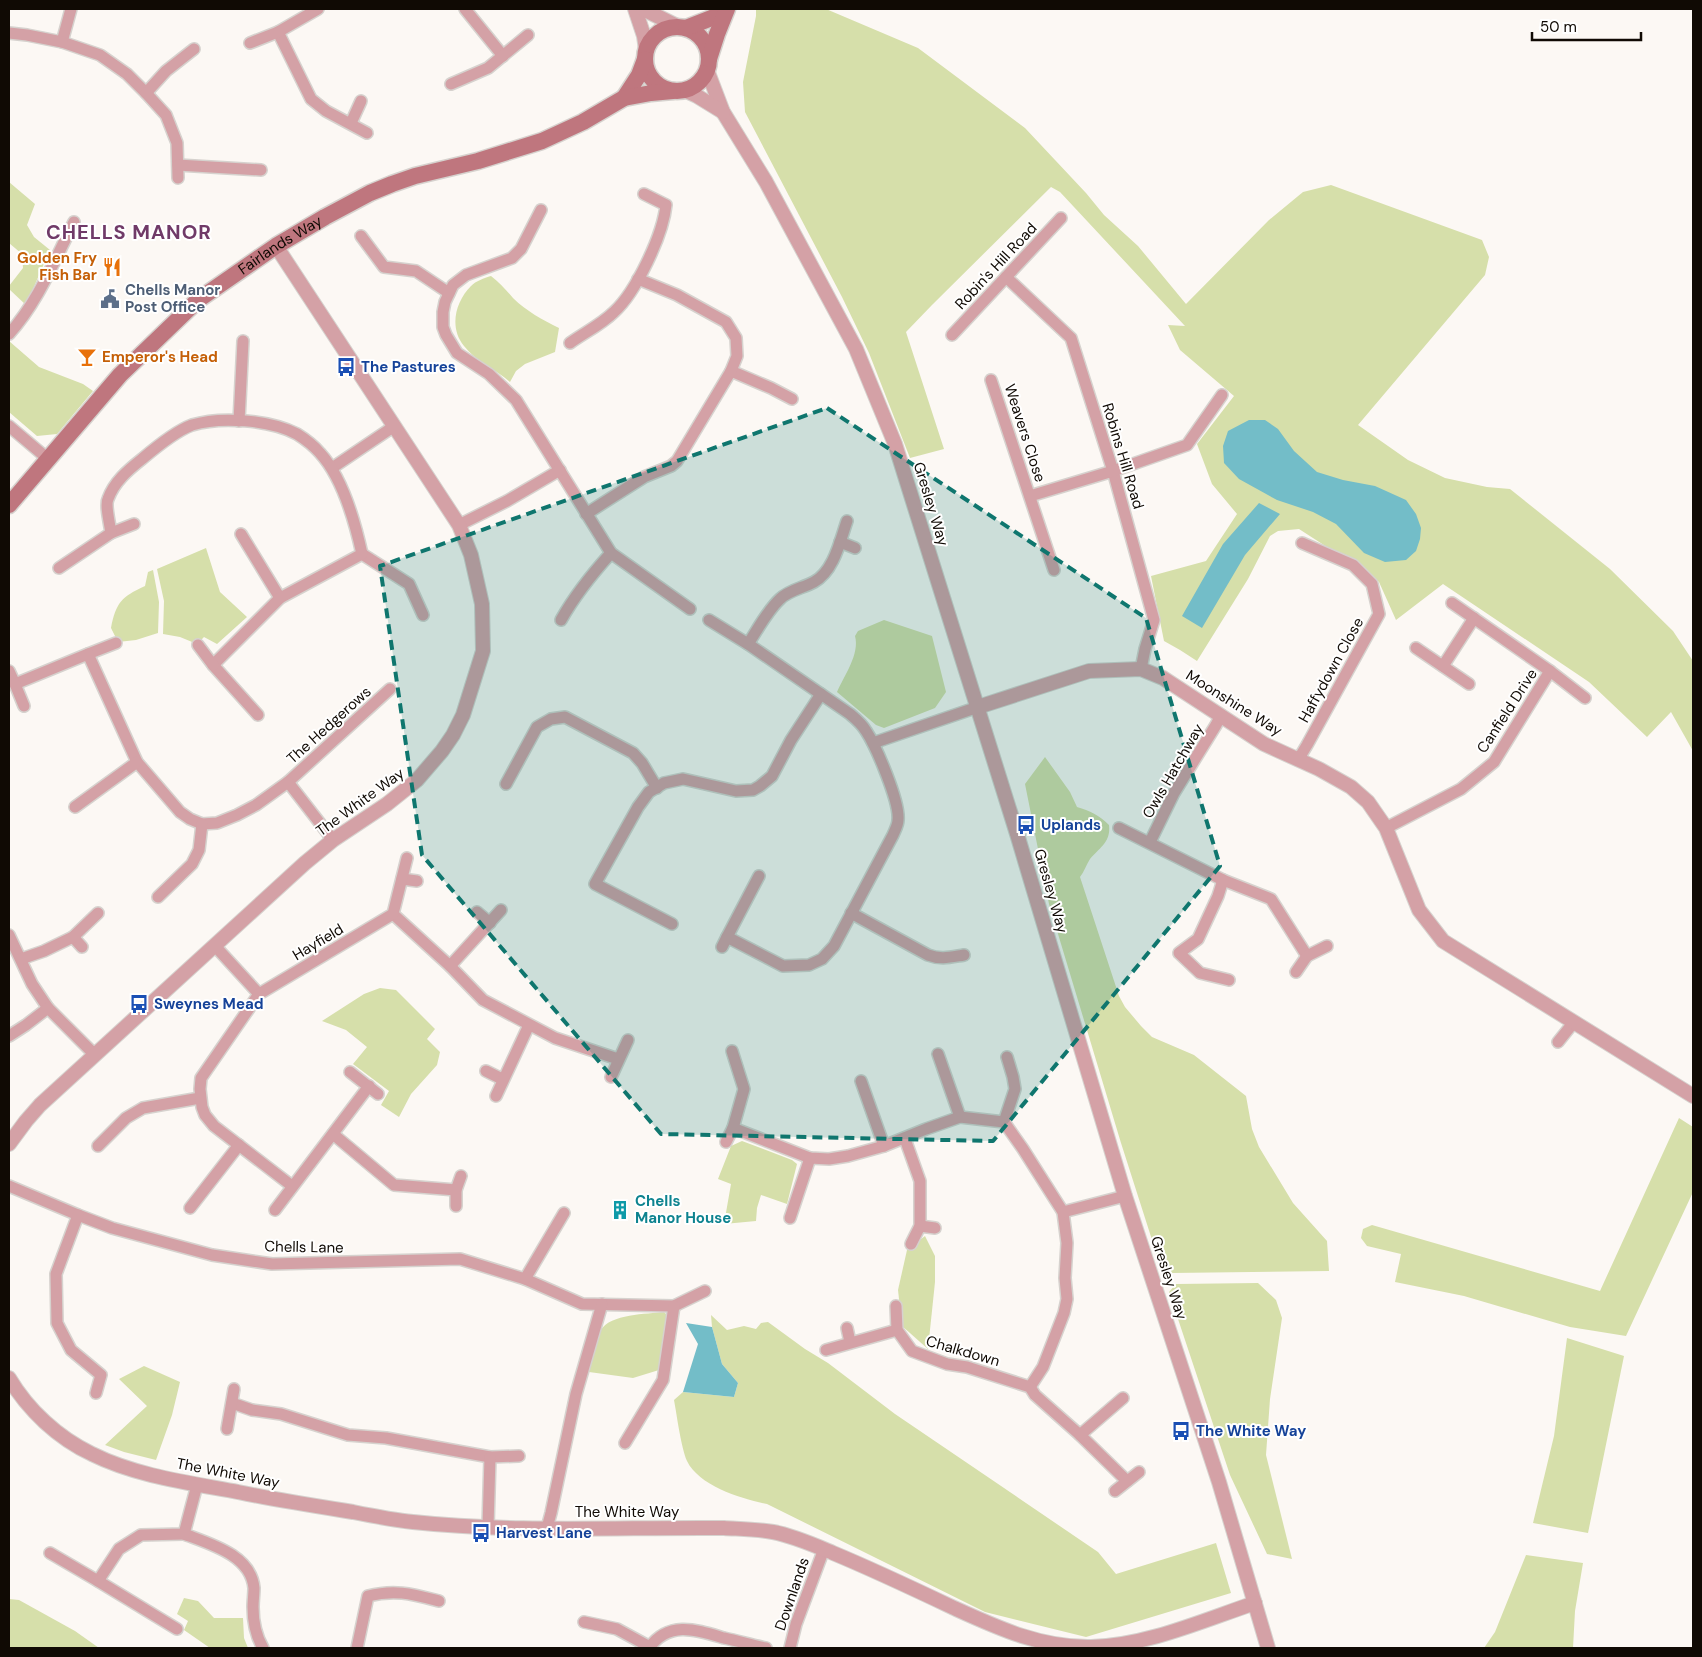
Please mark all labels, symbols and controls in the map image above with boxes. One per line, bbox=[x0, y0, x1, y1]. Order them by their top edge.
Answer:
scale bar bbox=[1532, 10, 1641, 42]
text: 50 m bbox=[1540, 17, 1577, 37]
street label: Fairlands Way bbox=[234, 211, 326, 279]
street label: Robin's Hill Road bbox=[951, 218, 1041, 314]
district label: CHELLS MANOR bbox=[46, 219, 212, 245]
place label: Golden Fry Fish Bar bbox=[17, 248, 97, 285]
restaurant icon: Golden Fry Fish Bar bbox=[101, 256, 123, 278]
place label: Chells Manor Post Office bbox=[125, 280, 221, 317]
public building icon: Chells Manor Post Office bbox=[99, 288, 121, 310]
bar icon: Emperor's Head bbox=[76, 346, 98, 368]
place label: Emperor's Head bbox=[102, 347, 218, 367]
bus stop icon: The Pastures bbox=[335, 356, 357, 378]
place label: The Pastures bbox=[361, 357, 456, 377]
street label: Weavers Close bbox=[1000, 381, 1050, 485]
street label: Robins Hill Road bbox=[1097, 401, 1149, 511]
street label: Gresley Way bbox=[909, 460, 953, 549]
street label: Haffydown Close bbox=[1294, 614, 1368, 726]
street label: Moonshine Way bbox=[1182, 665, 1286, 741]
street label: Canfield Drive bbox=[1472, 665, 1542, 757]
street label: The Hedgerows bbox=[282, 682, 376, 768]
street label: Owls Hatchway bbox=[1138, 719, 1209, 822]
street label: The White Way bbox=[312, 763, 409, 841]
bus stop icon: Uplands bbox=[1015, 814, 1037, 836]
place label: Uplands bbox=[1041, 815, 1101, 835]
street label: Gresley Way bbox=[1029, 847, 1073, 936]
street label: Hayfield bbox=[289, 919, 347, 965]
bus stop icon: Sweynes Mead bbox=[128, 993, 150, 1015]
place label: Sweynes Mead bbox=[154, 994, 264, 1014]
place label: Chells Manor House bbox=[635, 1191, 731, 1228]
building icon: Chells Manor House bbox=[609, 1199, 631, 1221]
street label: Gresley Way bbox=[1146, 1234, 1192, 1323]
street label: Chells Lane bbox=[264, 1236, 344, 1258]
street label: Chalkdown bbox=[924, 1331, 1002, 1371]
bus stop icon: The White Way bbox=[1170, 1420, 1192, 1442]
place label: The White Way bbox=[1196, 1421, 1306, 1441]
street label: The White Way bbox=[175, 1453, 282, 1493]
street label: The White Way bbox=[575, 1502, 680, 1522]
bus stop icon: Harvest Lane bbox=[470, 1522, 492, 1544]
place label: Harvest Lane bbox=[496, 1523, 592, 1543]
street label: Downlands bbox=[770, 1555, 814, 1633]

